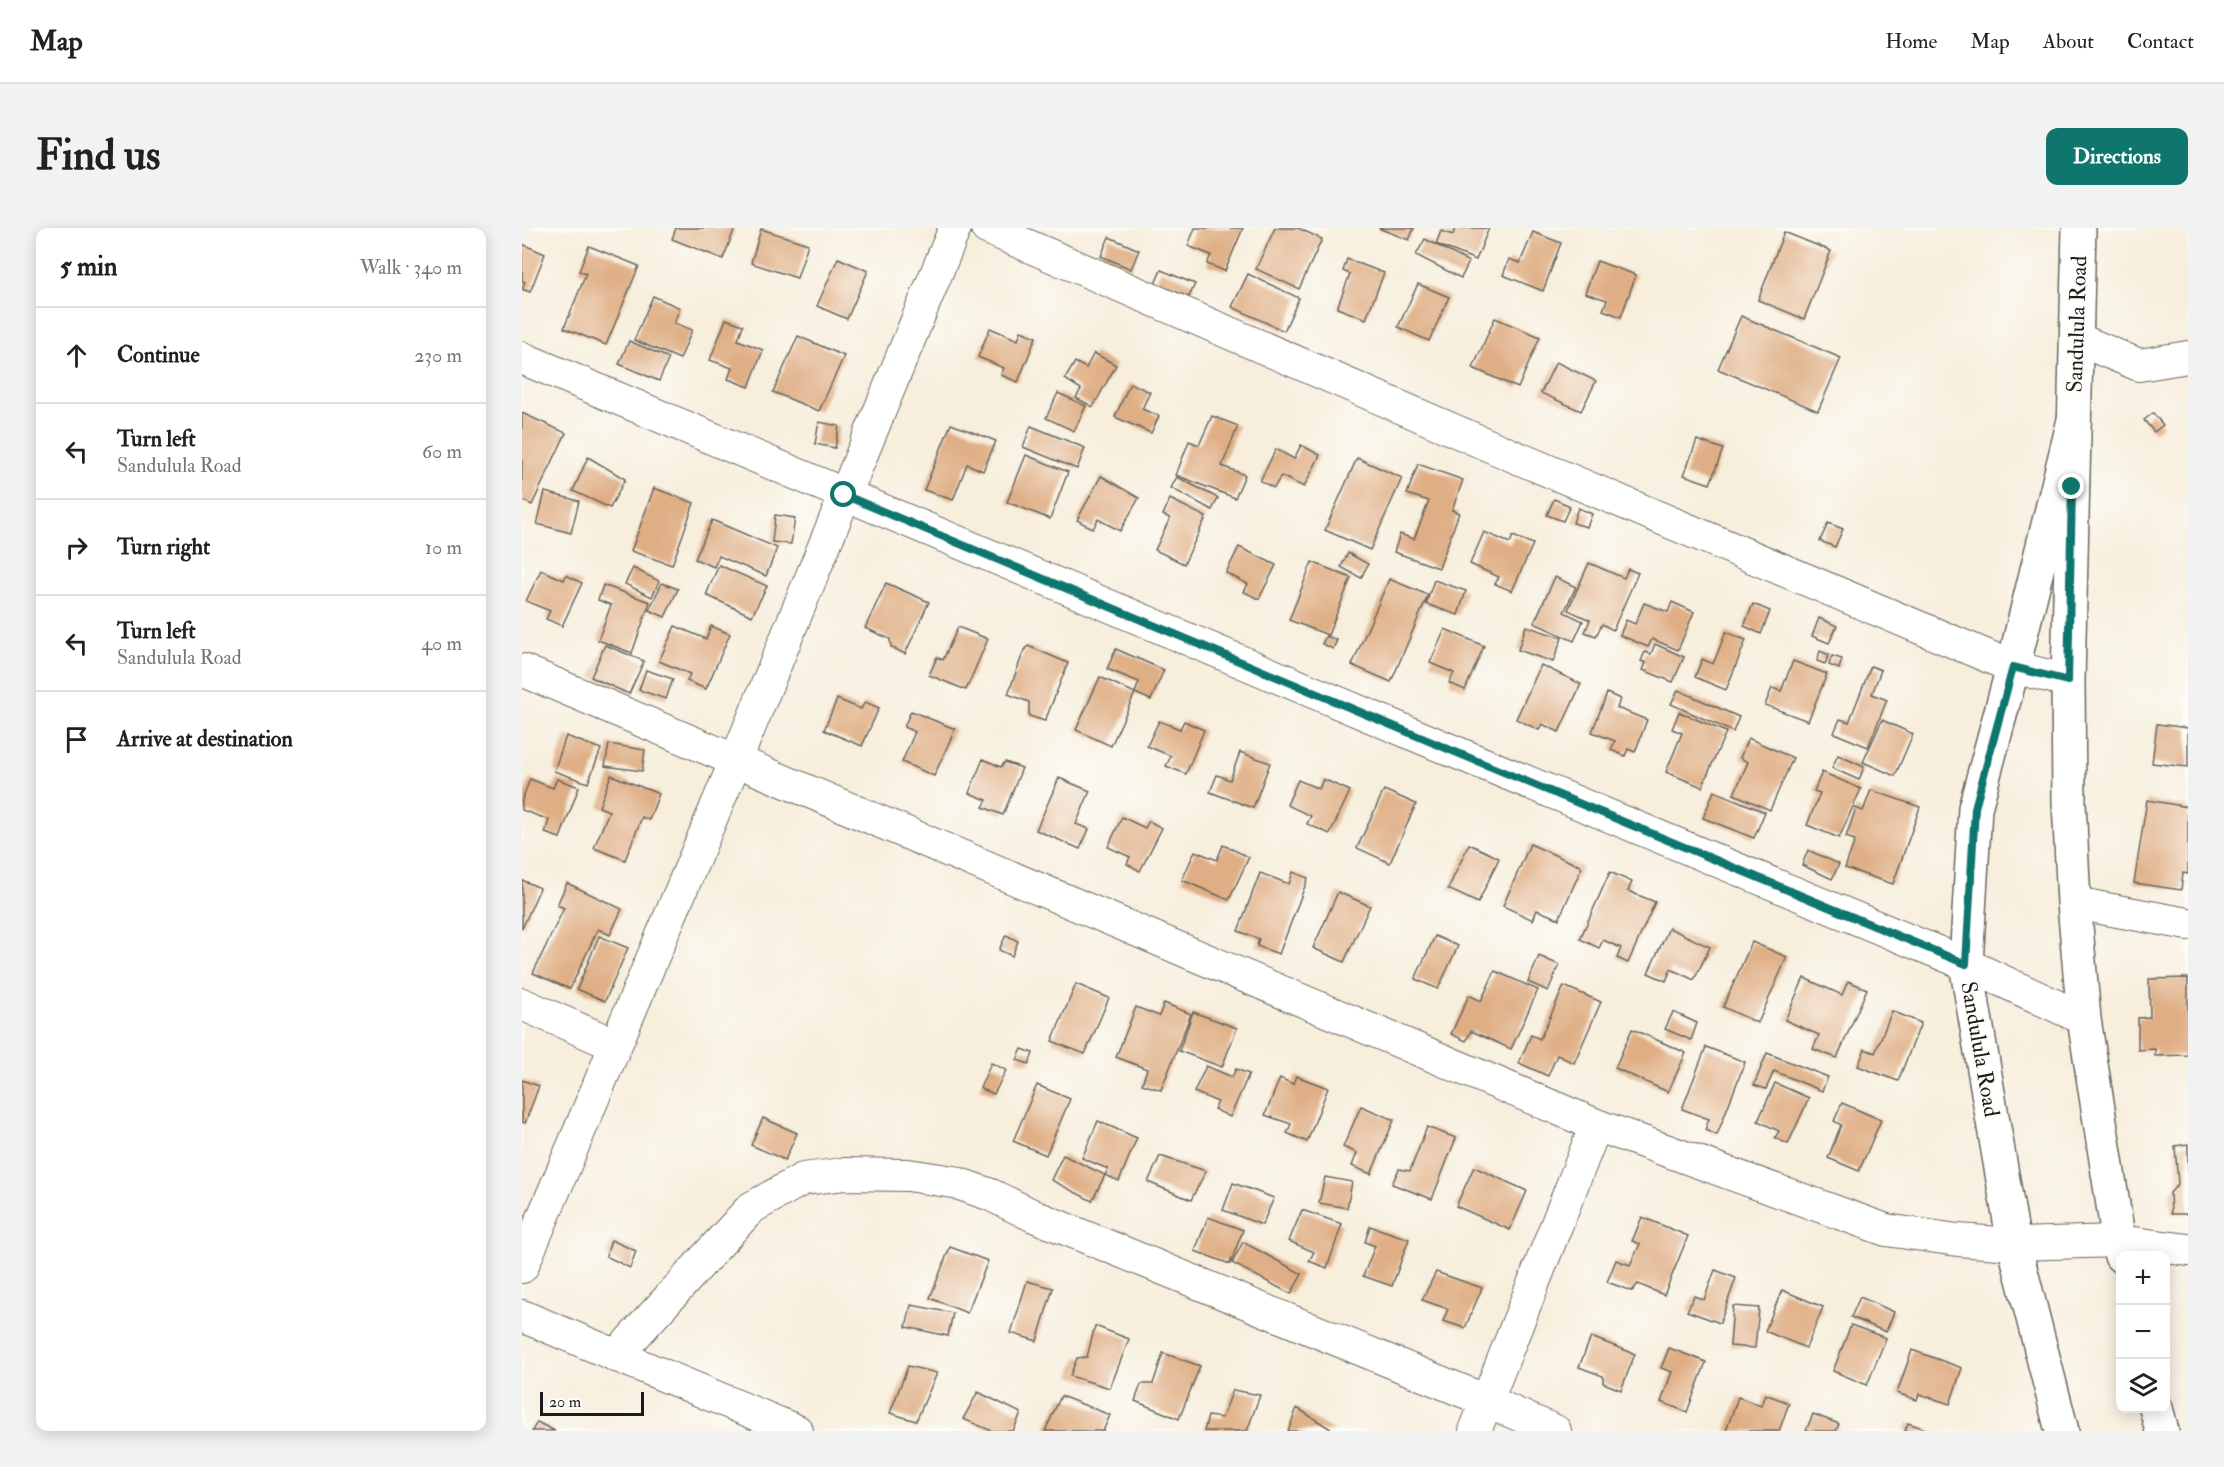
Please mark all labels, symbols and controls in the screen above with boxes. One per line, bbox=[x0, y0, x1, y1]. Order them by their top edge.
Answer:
text: Map bbox=[30, 24, 83, 59]
text: Home bbox=[1885, 28, 1937, 55]
text: Map bbox=[1970, 28, 2010, 55]
text: About bbox=[2043, 28, 2094, 55]
text: Contact bbox=[2127, 28, 2194, 55]
button: Directions bbox=[2046, 128, 2188, 185]
text: Find us bbox=[36, 130, 160, 182]
text: 5 min bbox=[60, 251, 117, 283]
text: Walk · 340 m bbox=[360, 255, 462, 280]
street label: Sandulula Road bbox=[2061, 255, 2093, 393]
icon: ahead bbox=[60, 339, 93, 372]
text: Continue bbox=[117, 341, 200, 369]
text: 230 m bbox=[414, 343, 462, 368]
text: Turn left bbox=[117, 425, 196, 453]
icon: left bbox=[60, 435, 93, 468]
text: 60 m bbox=[422, 439, 462, 464]
text: Sandulula Road bbox=[117, 453, 242, 478]
route end bbox=[2058, 473, 2084, 499]
route start bbox=[830, 481, 856, 507]
icon: right bbox=[60, 531, 93, 564]
text: Turn right bbox=[117, 533, 210, 561]
text: 10 m bbox=[425, 535, 462, 560]
text: Turn left bbox=[117, 617, 196, 645]
icon: left bbox=[60, 627, 93, 660]
text: 40 m bbox=[421, 631, 462, 656]
text: Sandulula Road bbox=[117, 645, 242, 670]
icon: arrive bbox=[60, 723, 93, 756]
text: Arrive at destination bbox=[117, 725, 293, 753]
street label: Sandulula Road bbox=[1954, 979, 2006, 1119]
map controls bbox=[2116, 1251, 2170, 1413]
button: + bbox=[2116, 1251, 2170, 1305]
button: − bbox=[2116, 1305, 2170, 1359]
button: layers bbox=[2116, 1359, 2170, 1413]
scale bar bbox=[540, 1389, 644, 1416]
text: 20 m bbox=[549, 1392, 581, 1412]

